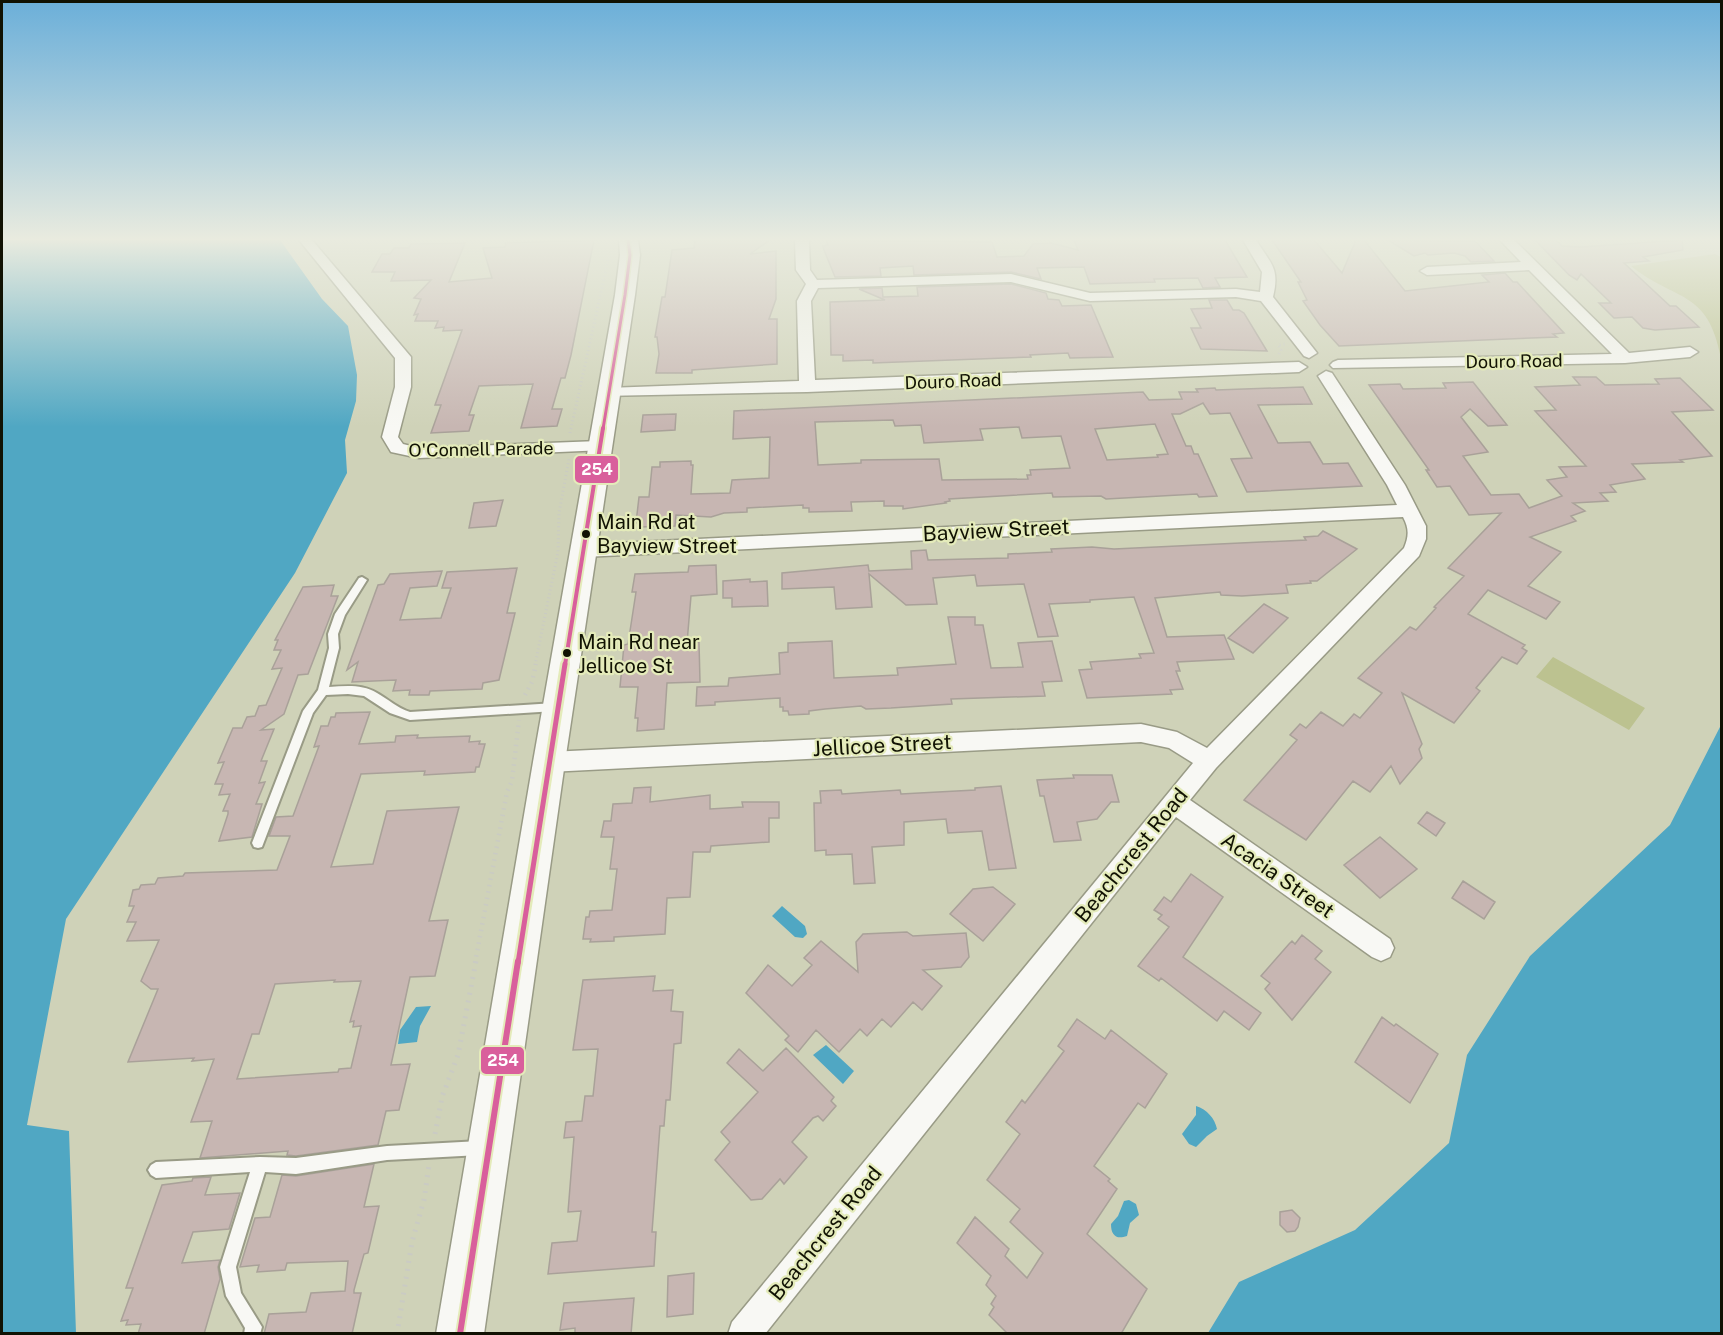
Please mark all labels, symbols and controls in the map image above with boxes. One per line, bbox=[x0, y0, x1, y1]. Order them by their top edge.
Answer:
street label: Douro Road bbox=[1465, 350, 1563, 372]
street label: Douro Road bbox=[904, 369, 1002, 393]
street label: O'Connell Parade bbox=[408, 437, 554, 461]
line badge: 254 bbox=[574, 455, 619, 484]
text: 254 bbox=[581, 460, 613, 479]
place label: Main Rd at Bayview Street bbox=[597, 510, 737, 558]
street label: Bayview Street bbox=[922, 514, 1070, 546]
marker: Main Rd at Bayview Street bbox=[580, 528, 592, 540]
place label: Main Rd near Jellicoe St bbox=[578, 630, 700, 678]
marker: Main Rd near Jellicoe St bbox=[561, 647, 573, 659]
street label: Jellicoe Street bbox=[812, 729, 952, 761]
street label: Beachcrest Road bbox=[1069, 783, 1193, 927]
street label: Acacia Street bbox=[1217, 827, 1339, 923]
line badge: 254 bbox=[480, 1046, 525, 1075]
text: 254 bbox=[487, 1051, 519, 1070]
street label: Beachcrest Road bbox=[763, 1161, 887, 1305]

